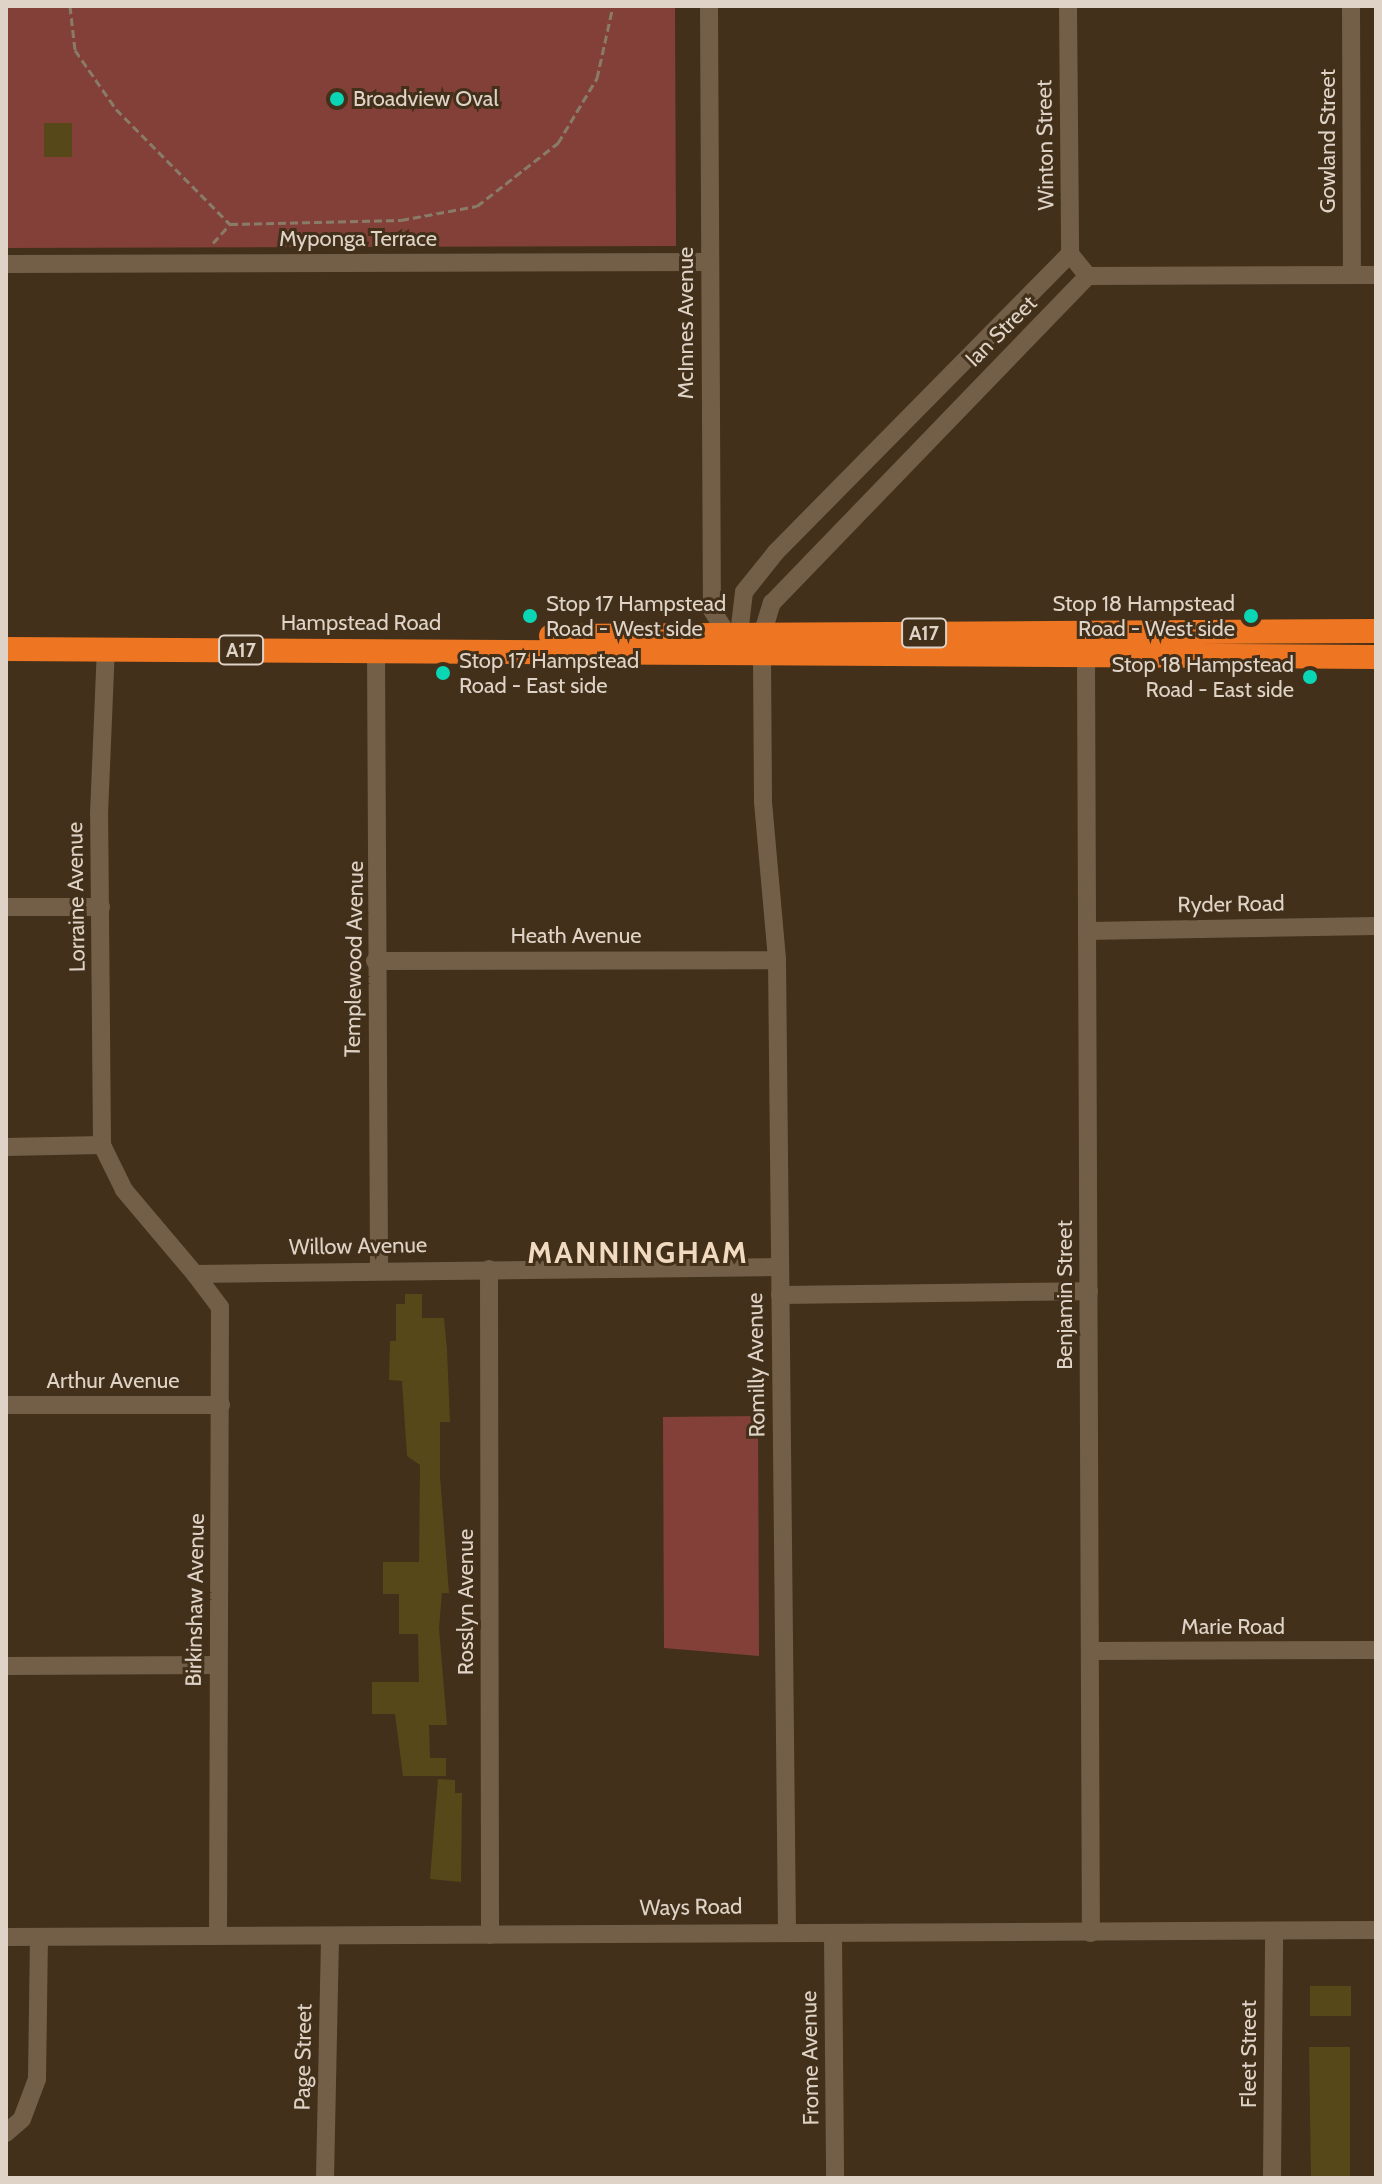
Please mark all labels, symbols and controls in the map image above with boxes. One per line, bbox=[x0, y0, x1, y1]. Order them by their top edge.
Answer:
street label: Gowland Street bbox=[1315, 69, 1341, 213]
street label: Winton Street bbox=[1031, 79, 1059, 211]
place label: Broadview Oval bbox=[353, 86, 499, 112]
marker: Broadview Oval bbox=[328, 90, 346, 108]
street label: Myponga Terrace bbox=[279, 226, 437, 252]
street label: McInnes Avenue bbox=[673, 247, 699, 399]
street label: Ian Street bbox=[960, 290, 1042, 372]
place label: Stop 17 Hampstead Road - West side bbox=[546, 590, 726, 642]
place label: Stop 18 Hampstead Road - West side bbox=[1053, 590, 1235, 642]
marker: Stop 17 Hampstead Road - West side bbox=[521, 607, 539, 625]
marker: Stop 18 Hampstead Road - West side bbox=[1242, 607, 1260, 625]
street label: Hampstead Road bbox=[281, 610, 441, 636]
road number: A17 bbox=[900, 617, 948, 649]
road number: A17 bbox=[217, 634, 265, 666]
place label: Stop 17 Hampstead Road - East side bbox=[459, 647, 639, 698]
place label: Stop 18 Hampstead Road - East side bbox=[1112, 651, 1294, 702]
marker: Stop 17 Hampstead Road - East side bbox=[434, 664, 452, 682]
marker: Stop 18 Hampstead Road - East side bbox=[1301, 668, 1319, 686]
street label: Lorraine Avenue bbox=[61, 822, 91, 972]
street label: Templewood Avenue bbox=[339, 861, 369, 1057]
street label: Ryder Road bbox=[1177, 890, 1285, 918]
street label: Heath Avenue bbox=[511, 923, 641, 949]
street label: Benjamin Street bbox=[1052, 1220, 1078, 1370]
street label: Willow Avenue bbox=[289, 1232, 427, 1260]
district label: MANNINGHAM bbox=[527, 1235, 749, 1271]
street label: Romilly Avenue bbox=[742, 1292, 770, 1438]
street label: Arthur Avenue bbox=[46, 1368, 180, 1394]
street label: Birkinshaw Avenue bbox=[180, 1513, 210, 1687]
street label: Rosslyn Avenue bbox=[453, 1529, 479, 1675]
street label: Marie Road bbox=[1181, 1614, 1285, 1640]
street label: Ways Road bbox=[639, 1893, 743, 1921]
street label: Frome Avenue bbox=[796, 1991, 824, 2125]
street label: Fleet Street bbox=[1236, 2000, 1262, 2108]
street label: Page Street bbox=[289, 2004, 317, 2110]

